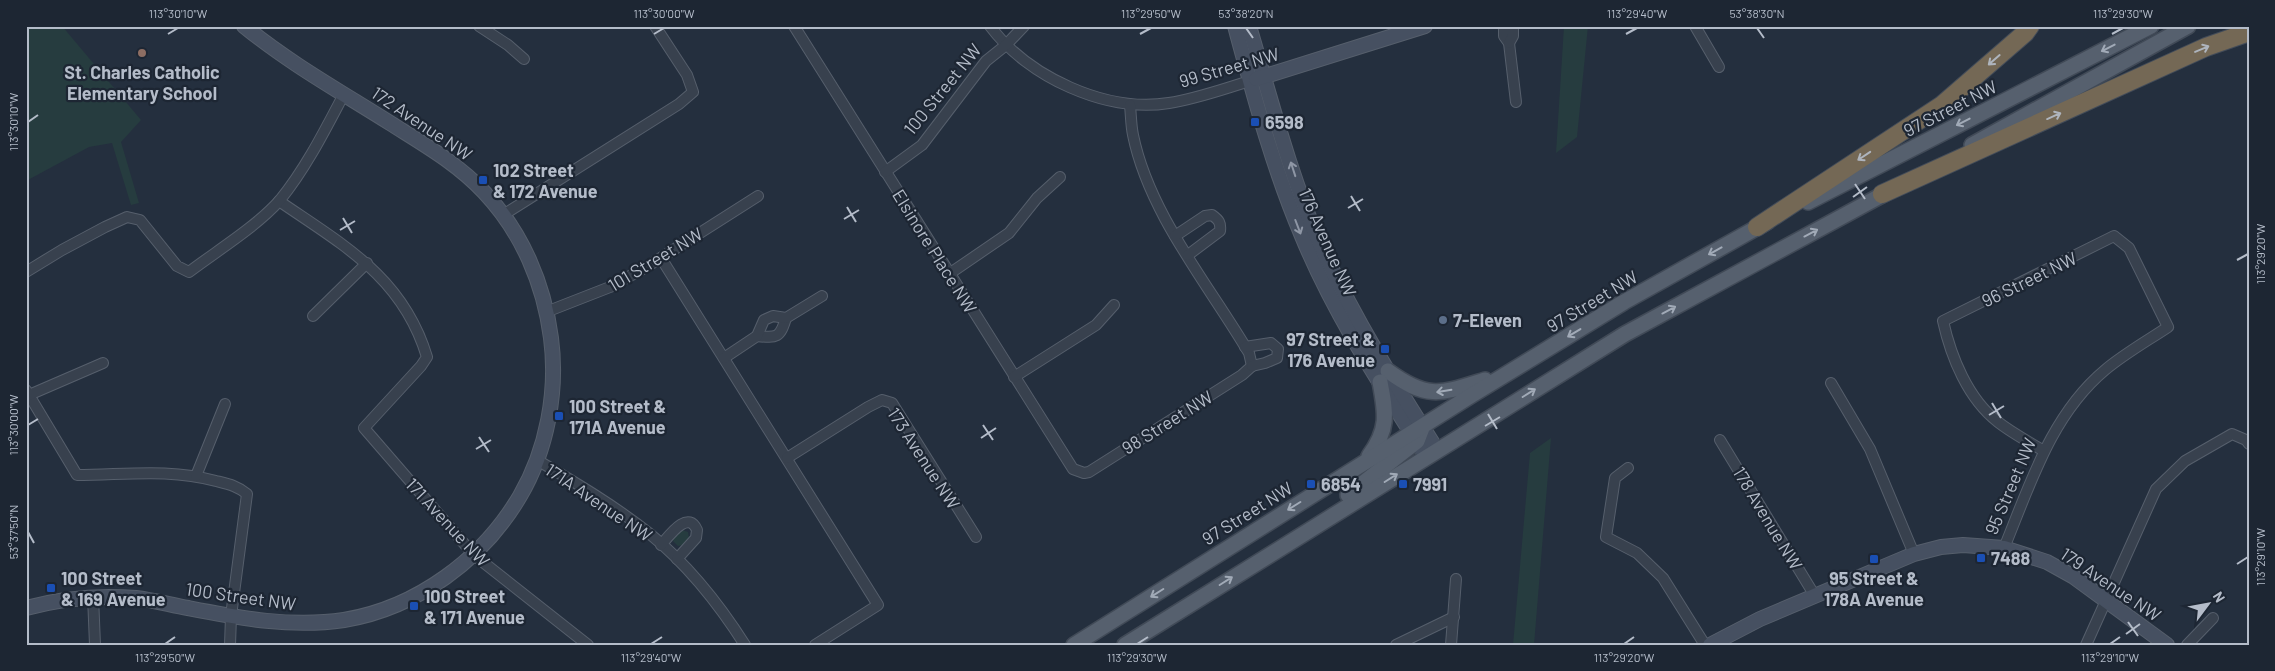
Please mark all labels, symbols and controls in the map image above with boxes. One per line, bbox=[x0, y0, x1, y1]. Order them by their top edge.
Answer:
text: 113°30'10"W bbox=[149, 6, 208, 20]
text: 113°30'00"W bbox=[634, 6, 695, 20]
text: 113°29'50"W bbox=[1121, 6, 1182, 20]
text: 53°38'20"N bbox=[1218, 6, 1274, 20]
text: 113°29'40"W bbox=[1607, 6, 1668, 20]
text: 53°38'30"N bbox=[1729, 6, 1785, 20]
text: 113°29'30"W bbox=[2093, 6, 2154, 20]
street label: 100 Street NW bbox=[899, 39, 986, 139]
street label: 99 Street NW bbox=[1176, 42, 1282, 92]
one-way arrow bbox=[2101, 44, 2116, 53]
one-way arrow bbox=[2194, 44, 2209, 54]
marker: St. Charles Catholic Elementary School bbox=[136, 47, 148, 59]
one-way arrow bbox=[1988, 54, 2001, 65]
place label: St. Charles Catholic Elementary School bbox=[64, 61, 220, 104]
street label: 97 Street NW bbox=[1899, 75, 2001, 141]
street label: 172 Avenue NW bbox=[367, 81, 477, 165]
text: 113°30'10"W bbox=[6, 92, 20, 151]
place label: 6598 bbox=[1265, 111, 1304, 133]
one-way arrow bbox=[2046, 111, 2061, 121]
marker: 6598 bbox=[1249, 116, 1261, 128]
one-way arrow bbox=[1956, 118, 1971, 127]
one-way arrow bbox=[1857, 151, 1871, 162]
place label: 102 Street & 172 Avenue bbox=[493, 159, 598, 202]
one-way arrow bbox=[1288, 161, 1297, 177]
marker: 102 Street & 172 Avenue bbox=[477, 174, 489, 186]
street label: 176 Avenue NW bbox=[1294, 184, 1362, 300]
street label: Elsinore Place NW bbox=[888, 185, 982, 317]
one-way arrow bbox=[1294, 219, 1303, 234]
street label: 101 Street NW bbox=[604, 222, 707, 296]
text: 113°29'20"W bbox=[2253, 223, 2267, 284]
one-way arrow bbox=[1804, 228, 1819, 238]
street label: 96 Street NW bbox=[1978, 246, 2080, 311]
one-way arrow bbox=[1708, 247, 1723, 257]
street label: 97 Street NW bbox=[1543, 265, 1642, 337]
one-way arrow bbox=[1661, 305, 1676, 315]
place label: 7-Eleven bbox=[1453, 309, 1522, 331]
marker: 7-Eleven bbox=[1437, 314, 1449, 326]
place label: 97 Street & 176 Avenue bbox=[1286, 328, 1375, 371]
one-way arrow bbox=[1568, 328, 1582, 338]
marker: 97 Street & 176 Avenue bbox=[1379, 343, 1391, 355]
street label: 98 Street NW bbox=[1117, 385, 1217, 459]
one-way arrow bbox=[1437, 386, 1453, 396]
one-way arrow bbox=[1521, 388, 1535, 398]
text: 113°30'00"W bbox=[6, 394, 20, 456]
place label: 100 Street & 171A Avenue bbox=[569, 395, 666, 438]
street label: 173 Avenue NW bbox=[883, 403, 965, 513]
marker: 100 Street & 171A Avenue bbox=[553, 410, 565, 422]
street label: 95 Street NW bbox=[1980, 434, 2040, 538]
street label: 171A Avenue NW bbox=[541, 458, 657, 546]
street label: 178 Avenue NW bbox=[1729, 462, 1808, 574]
street label: 171 Avenue NW bbox=[401, 473, 495, 571]
place label: 6854 bbox=[1321, 473, 1361, 495]
one-way arrow bbox=[1383, 473, 1397, 483]
place label: 7991 bbox=[1413, 473, 1447, 495]
street label: 97 Street NW bbox=[1198, 476, 1296, 549]
marker: 6854 bbox=[1305, 478, 1317, 490]
marker: 7991 bbox=[1397, 478, 1409, 490]
one-way arrow bbox=[1287, 500, 1301, 511]
text: 53°37'50"N bbox=[6, 505, 20, 559]
text: 113°29'10"W bbox=[2253, 527, 2267, 586]
street label: 179 Avenue NW bbox=[2057, 542, 2166, 626]
place label: 7488 bbox=[1991, 547, 2031, 569]
marker: 7488 bbox=[1975, 552, 1987, 564]
marker: 95 Street & 178A Avenue bbox=[1868, 553, 1880, 565]
place label: 100 Street & 169 Avenue bbox=[61, 567, 166, 610]
place label: 95 Street & 178A Avenue bbox=[1824, 567, 1924, 610]
one-way arrow bbox=[1218, 576, 1232, 586]
street label: 100 Street NW bbox=[185, 577, 298, 615]
north arrow bbox=[2182, 578, 2232, 628]
marker: 100 Street & 169 Avenue bbox=[45, 582, 57, 594]
place label: 100 Street & 171 Avenue bbox=[424, 585, 525, 628]
one-way arrow bbox=[1150, 588, 1164, 598]
text: N bbox=[2210, 588, 2229, 605]
marker: 100 Street & 171 Avenue bbox=[408, 600, 420, 612]
text: 113°29'50"W bbox=[135, 650, 196, 664]
text: 113°29'40"W bbox=[621, 650, 682, 664]
text: 113°29'30"W bbox=[1107, 650, 1168, 664]
text: 113°29'20"W bbox=[1594, 650, 1655, 664]
text: 113°29'10"W bbox=[2081, 650, 2140, 664]

